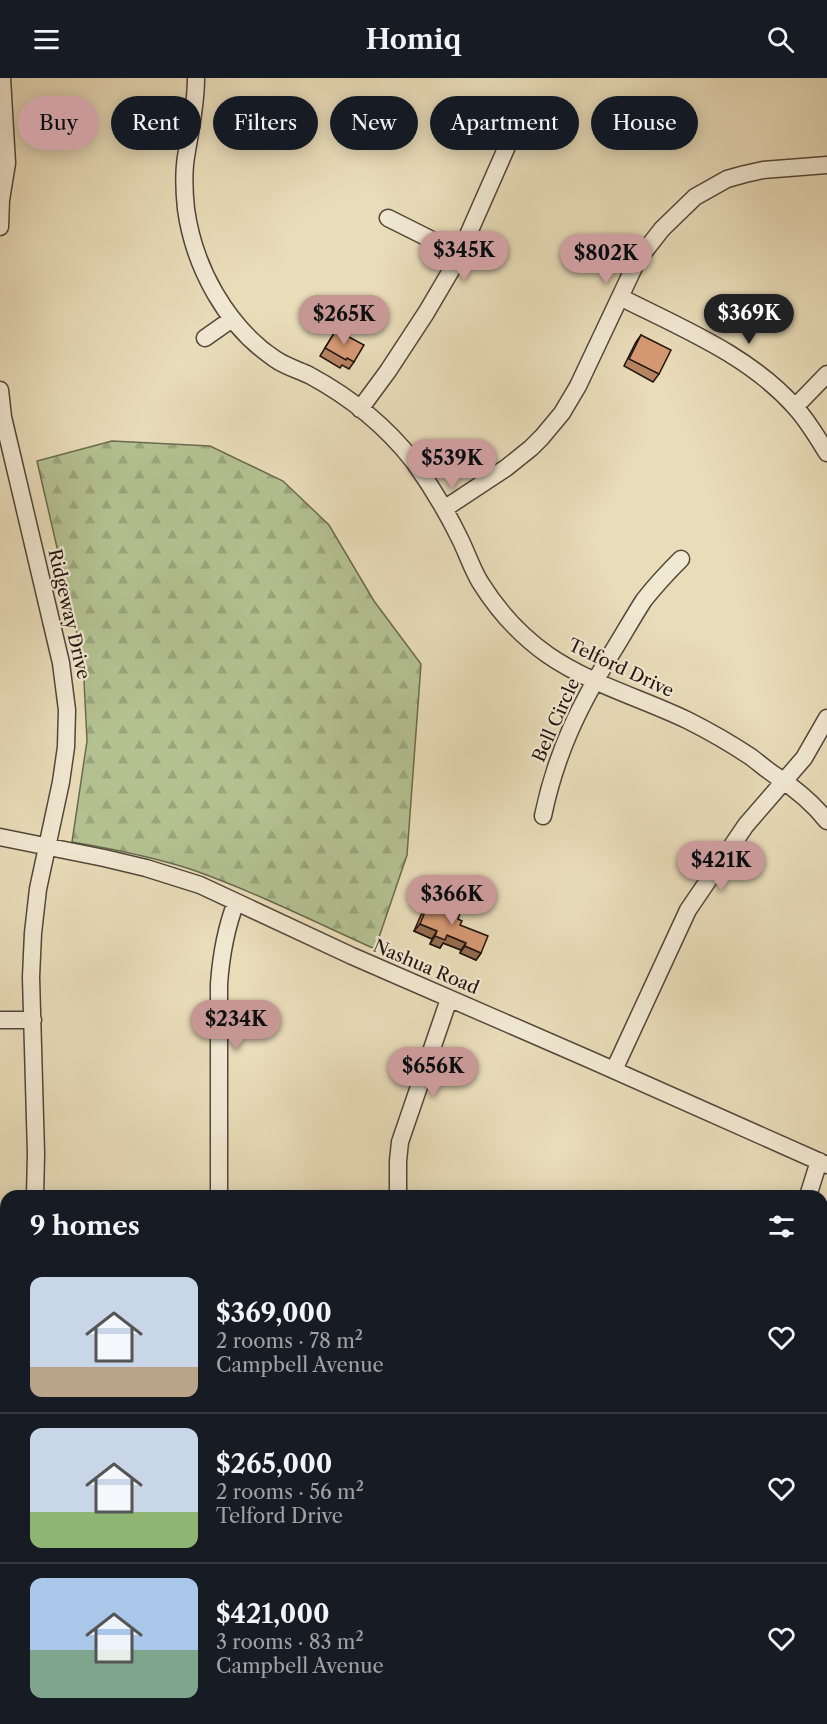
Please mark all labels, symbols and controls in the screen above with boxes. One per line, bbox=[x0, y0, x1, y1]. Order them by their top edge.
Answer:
icon: menu bbox=[30, 23, 63, 56]
text: Homiq bbox=[366, 23, 461, 56]
icon: search bbox=[764, 23, 797, 56]
chip: Buy bbox=[18, 96, 99, 150]
chip: Rent bbox=[111, 96, 201, 150]
chip: Filters bbox=[213, 96, 318, 150]
chip: New bbox=[330, 96, 418, 150]
chip: Apartment bbox=[430, 96, 579, 150]
chip: House bbox=[591, 96, 698, 150]
pin: $345K bbox=[422, 231, 506, 282]
pin: $802K bbox=[564, 234, 648, 285]
text: $345K bbox=[433, 238, 495, 262]
text: $802K bbox=[574, 241, 638, 265]
pin: $369K bbox=[707, 294, 791, 345]
pin: $265K bbox=[302, 295, 386, 346]
text: $369K bbox=[718, 301, 780, 325]
text: $265K bbox=[313, 302, 375, 326]
pin: $539K bbox=[410, 439, 494, 490]
text: $539K bbox=[421, 446, 483, 470]
street label: Ridgeway Drive bbox=[43, 547, 95, 681]
street label: Telford Drive bbox=[565, 634, 677, 702]
street label: Bell Circle bbox=[528, 675, 584, 765]
pin: $421K bbox=[679, 841, 763, 892]
text: $421K bbox=[691, 848, 751, 872]
pin: $366K bbox=[410, 875, 494, 926]
text: $366K bbox=[421, 882, 483, 906]
street label: Nashua Road bbox=[370, 935, 482, 999]
pin: $234K bbox=[194, 1000, 278, 1051]
text: $234K bbox=[205, 1007, 267, 1031]
pin: $656K bbox=[391, 1047, 475, 1098]
text: $656K bbox=[402, 1054, 464, 1078]
text: 9 homes bbox=[30, 1210, 140, 1242]
icon: filters bbox=[765, 1210, 798, 1243]
text: $369,000 bbox=[216, 1297, 332, 1329]
icon: home bbox=[78, 1301, 150, 1373]
icon: heart bbox=[765, 1321, 798, 1354]
text: 2 rooms · 78 m² bbox=[216, 1329, 363, 1353]
text: Campbell Avenue bbox=[216, 1353, 384, 1377]
text: $265,000 bbox=[216, 1448, 332, 1480]
icon: home bbox=[78, 1452, 150, 1524]
icon: heart bbox=[765, 1472, 798, 1505]
text: 2 rooms · 56 m² bbox=[216, 1480, 364, 1504]
text: Telford Drive bbox=[216, 1504, 343, 1528]
text: $421,000 bbox=[216, 1598, 330, 1630]
icon: home bbox=[78, 1602, 150, 1674]
icon: heart bbox=[765, 1622, 798, 1655]
text: 3 rooms · 83 m² bbox=[216, 1630, 364, 1654]
text: Campbell Avenue bbox=[216, 1654, 384, 1678]

